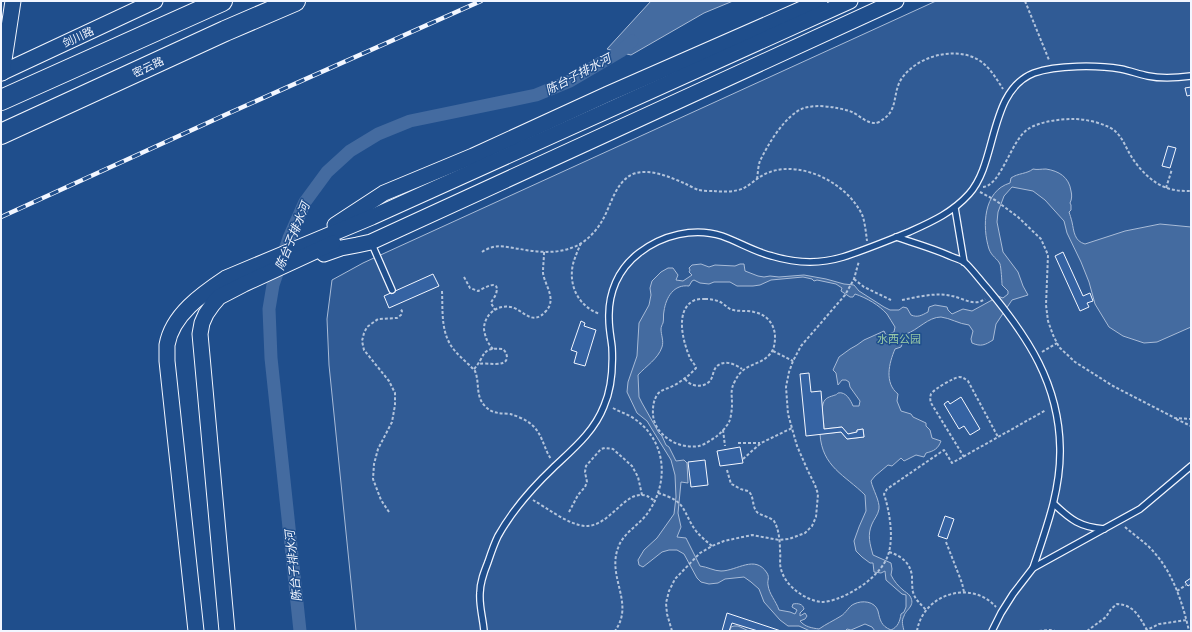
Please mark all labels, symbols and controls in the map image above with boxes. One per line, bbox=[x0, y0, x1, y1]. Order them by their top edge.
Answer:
street label: 剑川路 bbox=[61, 25, 95, 49]
water label: 陈台子排水河 bbox=[543, 50, 615, 97]
street label: 密云路 bbox=[131, 55, 165, 79]
water label: 陈台子排水河 bbox=[272, 198, 312, 272]
park label: 水西公园 bbox=[877, 333, 921, 345]
water label: 陈台子排水河 bbox=[283, 528, 303, 602]

